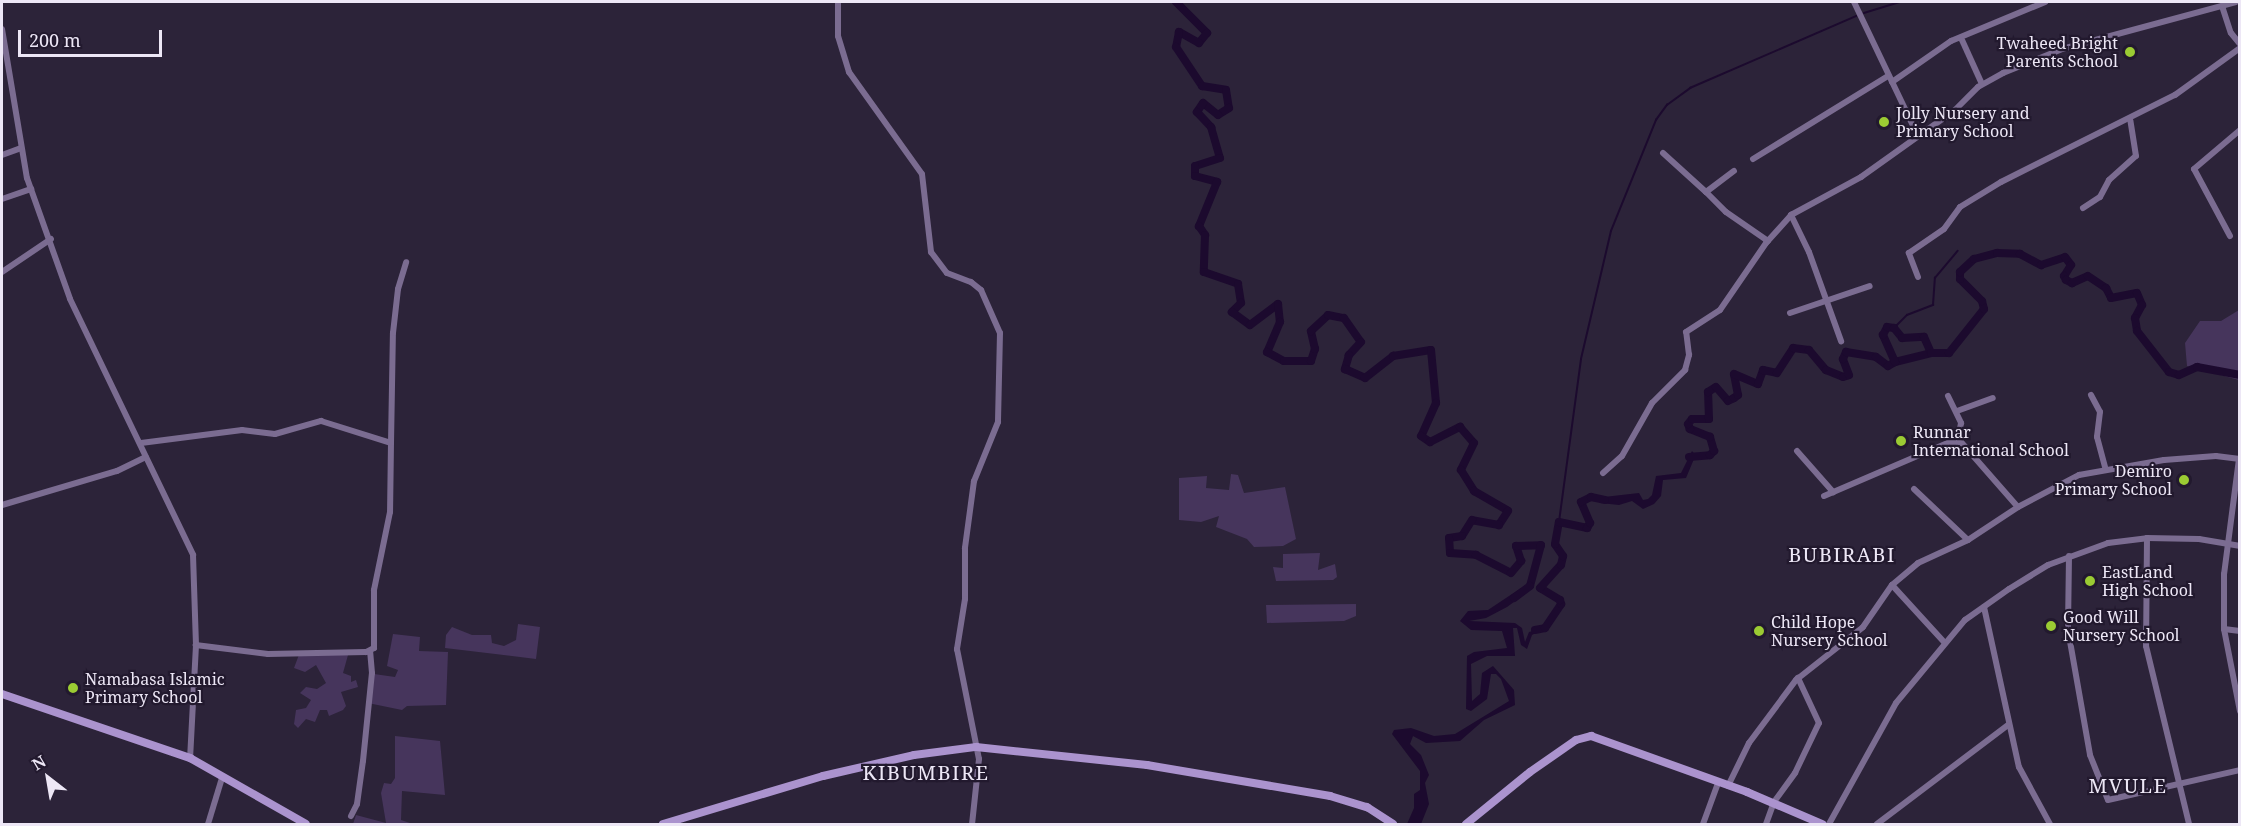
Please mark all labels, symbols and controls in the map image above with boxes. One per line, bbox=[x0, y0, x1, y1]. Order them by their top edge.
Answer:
scale bar bbox=[21, 18, 165, 56]
text: 200 m bbox=[29, 28, 81, 52]
place label: Twaheed Bright Parents School bbox=[1997, 33, 2118, 71]
marker: Twaheed Bright Parents School bbox=[2123, 45, 2137, 59]
place label: Jolly Nursery and Primary School bbox=[1896, 103, 2030, 141]
marker: Jolly Nursery and Primary School bbox=[1877, 115, 1891, 129]
place label: Runnar International School bbox=[1913, 422, 2069, 460]
marker: Runnar International School bbox=[1894, 434, 1908, 448]
place label: Demiro Primary School bbox=[2055, 461, 2172, 499]
marker: Demiro Primary School bbox=[2177, 473, 2191, 487]
district label: BUBIRABI bbox=[1788, 542, 1896, 566]
place label: EastLand High School bbox=[2102, 562, 2193, 600]
marker: EastLand High School bbox=[2083, 574, 2097, 588]
place label: Good Will Nursery School bbox=[2063, 607, 2180, 645]
place label: Child Hope Nursery School bbox=[1771, 612, 1888, 650]
marker: Good Will Nursery School bbox=[2044, 619, 2058, 633]
marker: Child Hope Nursery School bbox=[1752, 624, 1766, 638]
place label: Namabasa Islamic Primary School bbox=[85, 669, 225, 707]
marker: Namabasa Islamic Primary School bbox=[66, 681, 80, 695]
north arrow bbox=[18, 748, 78, 808]
text: N bbox=[28, 750, 50, 775]
district label: KIBUMBIRE bbox=[862, 760, 990, 784]
district label: MVULE bbox=[2088, 773, 2168, 797]

